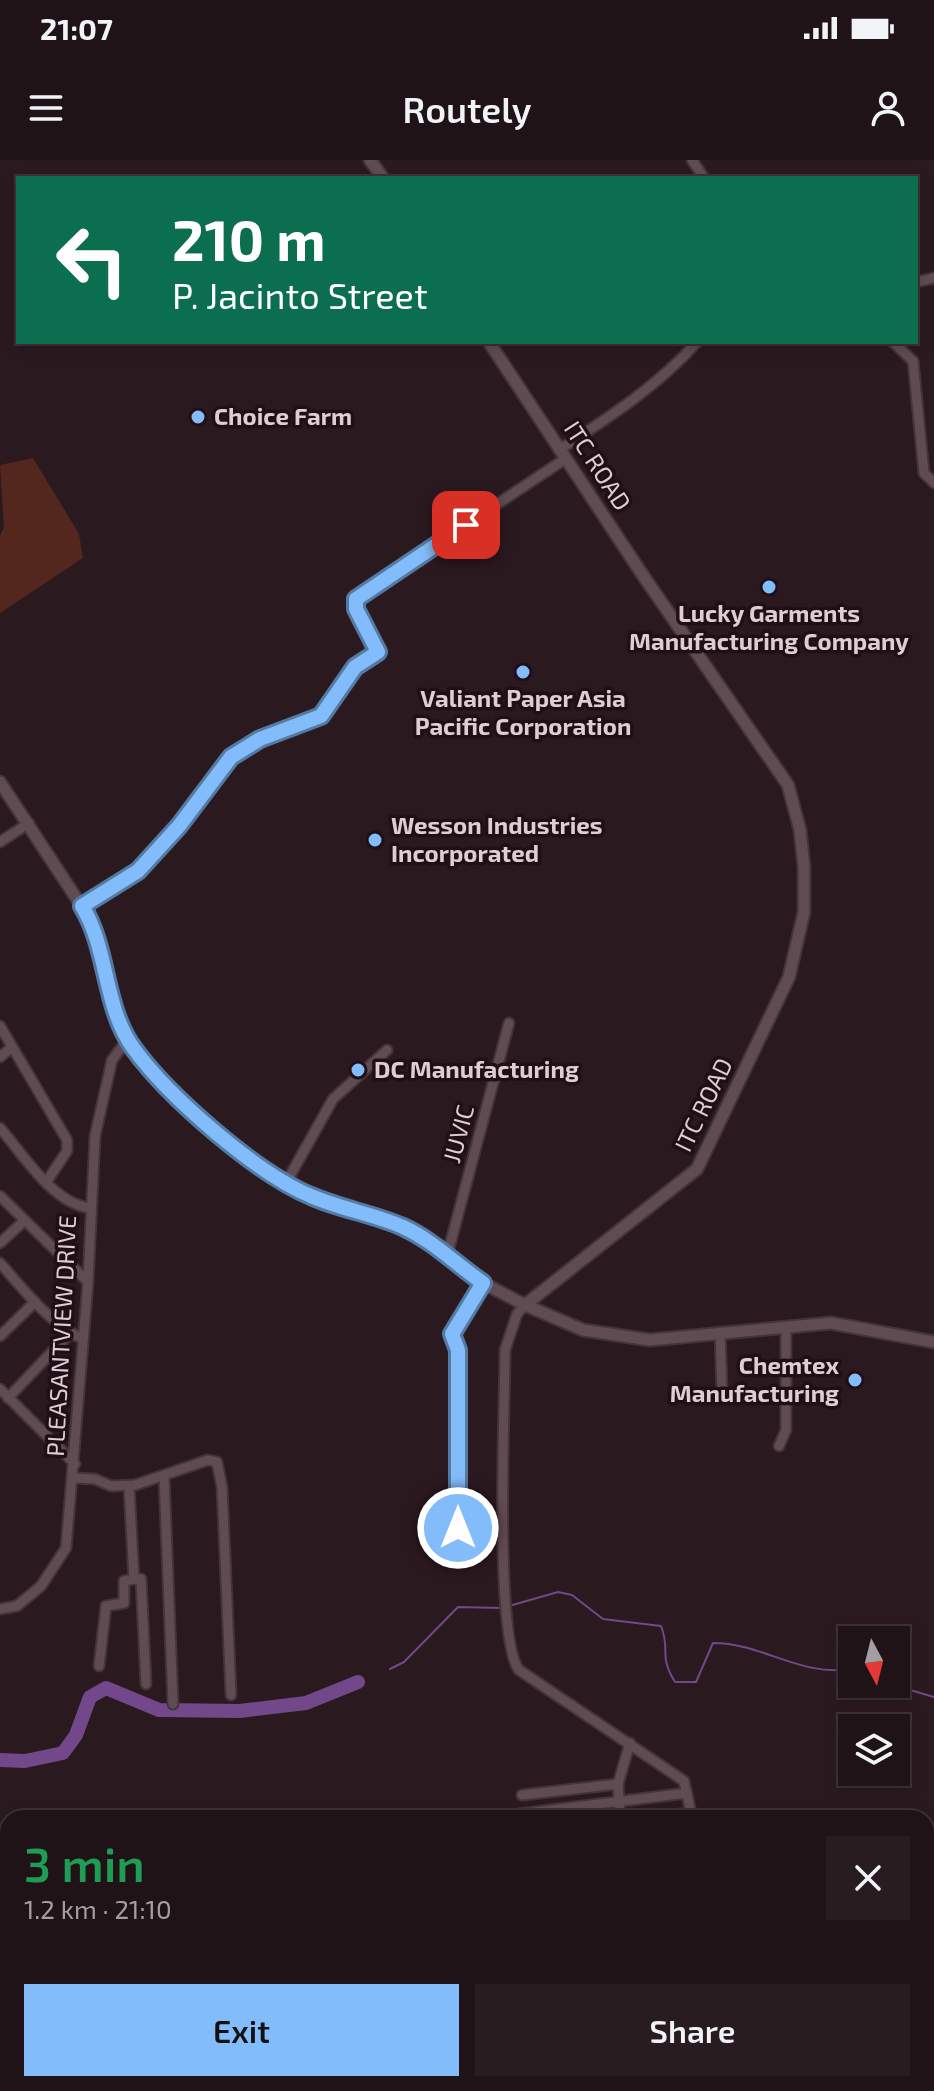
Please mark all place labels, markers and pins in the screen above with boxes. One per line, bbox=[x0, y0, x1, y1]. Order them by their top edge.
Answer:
place label: Choice Farm bbox=[214, 401, 352, 430]
marker: Choice Farm bbox=[189, 408, 207, 426]
pin bbox=[432, 491, 500, 559]
marker: Lucky Garments Manufacturing Company bbox=[760, 578, 778, 596]
place label: Lucky Garments Manufacturing Company bbox=[629, 598, 909, 655]
marker: Valiant Paper Asia Pacific Corporation bbox=[514, 663, 532, 681]
place label: Valiant Paper Asia Pacific Corporation bbox=[415, 683, 631, 740]
place label: Wesson Industries Incorporated bbox=[391, 810, 603, 867]
marker: Wesson Industries Incorporated bbox=[366, 831, 384, 849]
place label: DC Manufacturing bbox=[374, 1054, 579, 1083]
marker: DC Manufacturing bbox=[349, 1061, 367, 1079]
place label: Chemtex Manufacturing bbox=[670, 1350, 839, 1407]
marker: Chemtex Manufacturing bbox=[846, 1371, 864, 1389]

